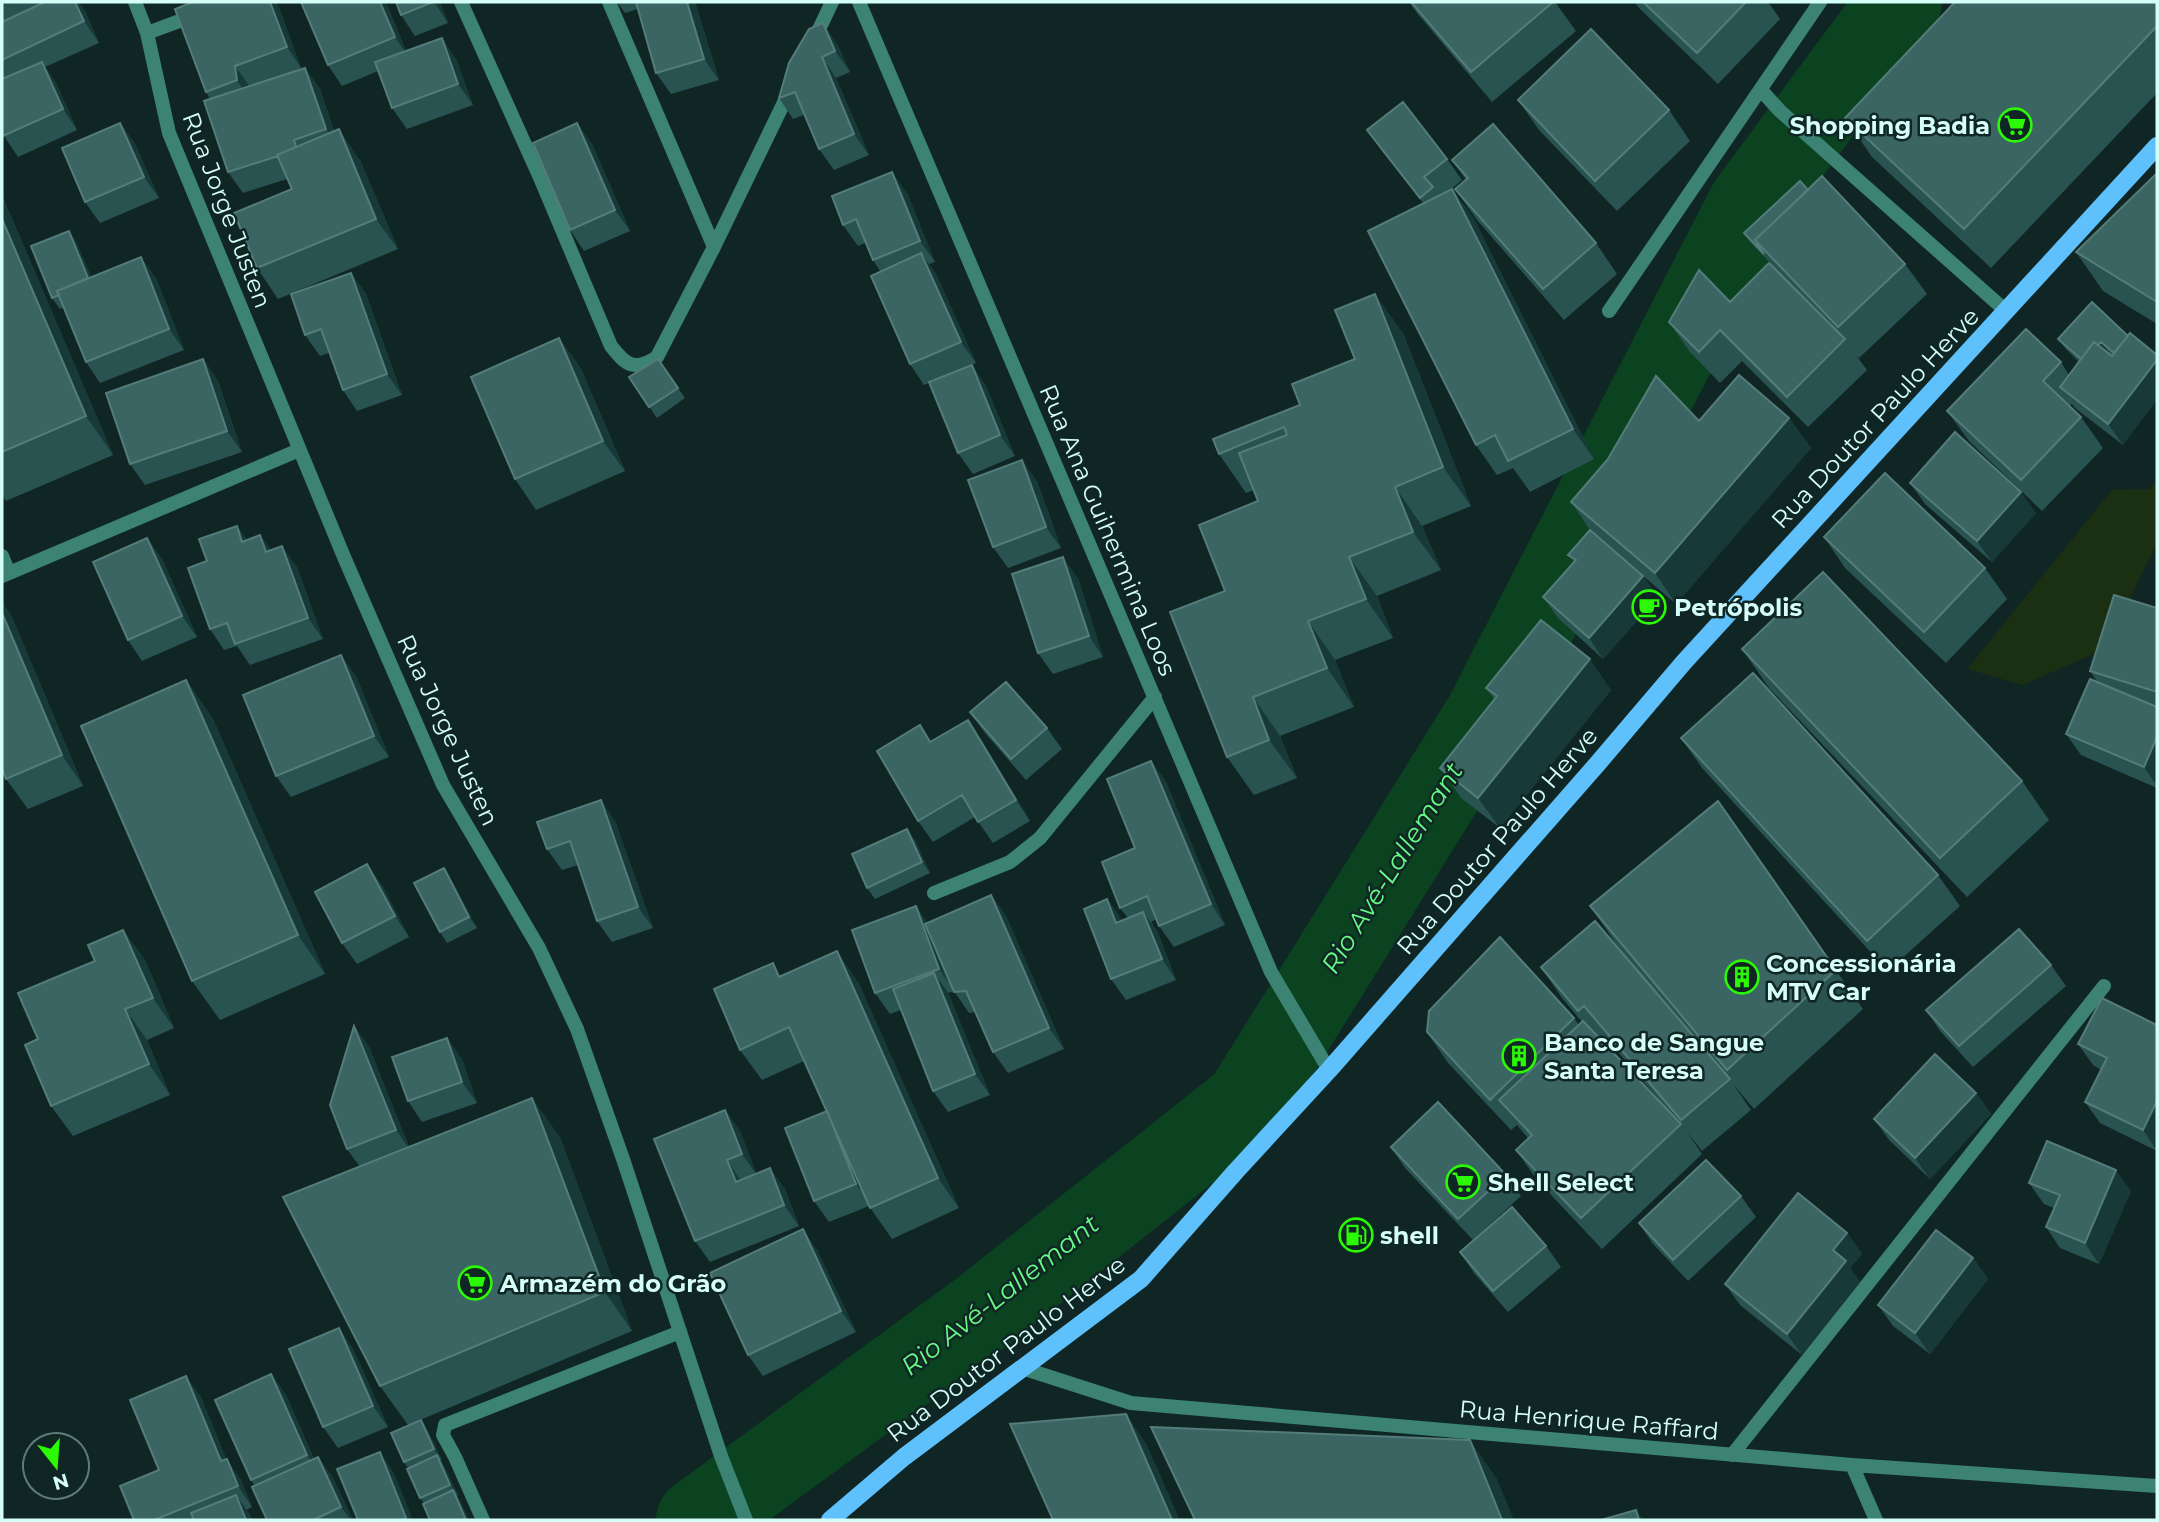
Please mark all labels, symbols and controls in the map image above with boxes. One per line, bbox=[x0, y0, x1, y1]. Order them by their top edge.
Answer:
supermarket icon: Shopping Badia bbox=[1996, 106, 2034, 144]
street label: Rua Jorge Justen bbox=[176, 108, 278, 312]
place label: Shopping Badia bbox=[1790, 111, 1990, 140]
street label: Rua Doutor Paulo Herve bbox=[1765, 302, 1985, 534]
street label: Rua Ana Guihermina Loos bbox=[1033, 380, 1183, 680]
cafe icon: Petrópolis bbox=[1630, 588, 1668, 626]
place label: Petrópolis bbox=[1674, 593, 1802, 622]
street label: Rua Jorge Justen bbox=[391, 630, 505, 830]
street label: Rua Doutor Paulo Herve bbox=[1391, 722, 1603, 960]
water label: Rio Avé‐Lallemant bbox=[1314, 756, 1470, 979]
place label: Concessionária MTV Car bbox=[1766, 949, 1957, 1006]
building icon: Concessionária MTV Car bbox=[1723, 958, 1761, 996]
place label: Banco de Sangue Santa Teresa bbox=[1544, 1028, 1764, 1085]
building icon: Banco de Sangue Santa Teresa bbox=[1500, 1037, 1538, 1075]
supermarket icon: Shell Select bbox=[1444, 1163, 1482, 1201]
place label: Shell Select bbox=[1488, 1168, 1635, 1197]
water label: Rio Avé‐Lallemant bbox=[895, 1208, 1106, 1382]
fuel station icon: shell bbox=[1337, 1216, 1375, 1254]
place label: shell bbox=[1380, 1221, 1439, 1250]
street label: Rua Doutor Paulo Herve bbox=[881, 1250, 1131, 1448]
supermarket icon: Armazém do Grão bbox=[456, 1264, 494, 1302]
place label: Armazém do Grão bbox=[499, 1269, 726, 1298]
street label: Rua Henrique Raffard bbox=[1458, 1394, 1720, 1446]
north arrow bbox=[21, 1431, 91, 1501]
text: N bbox=[50, 1469, 72, 1495]

